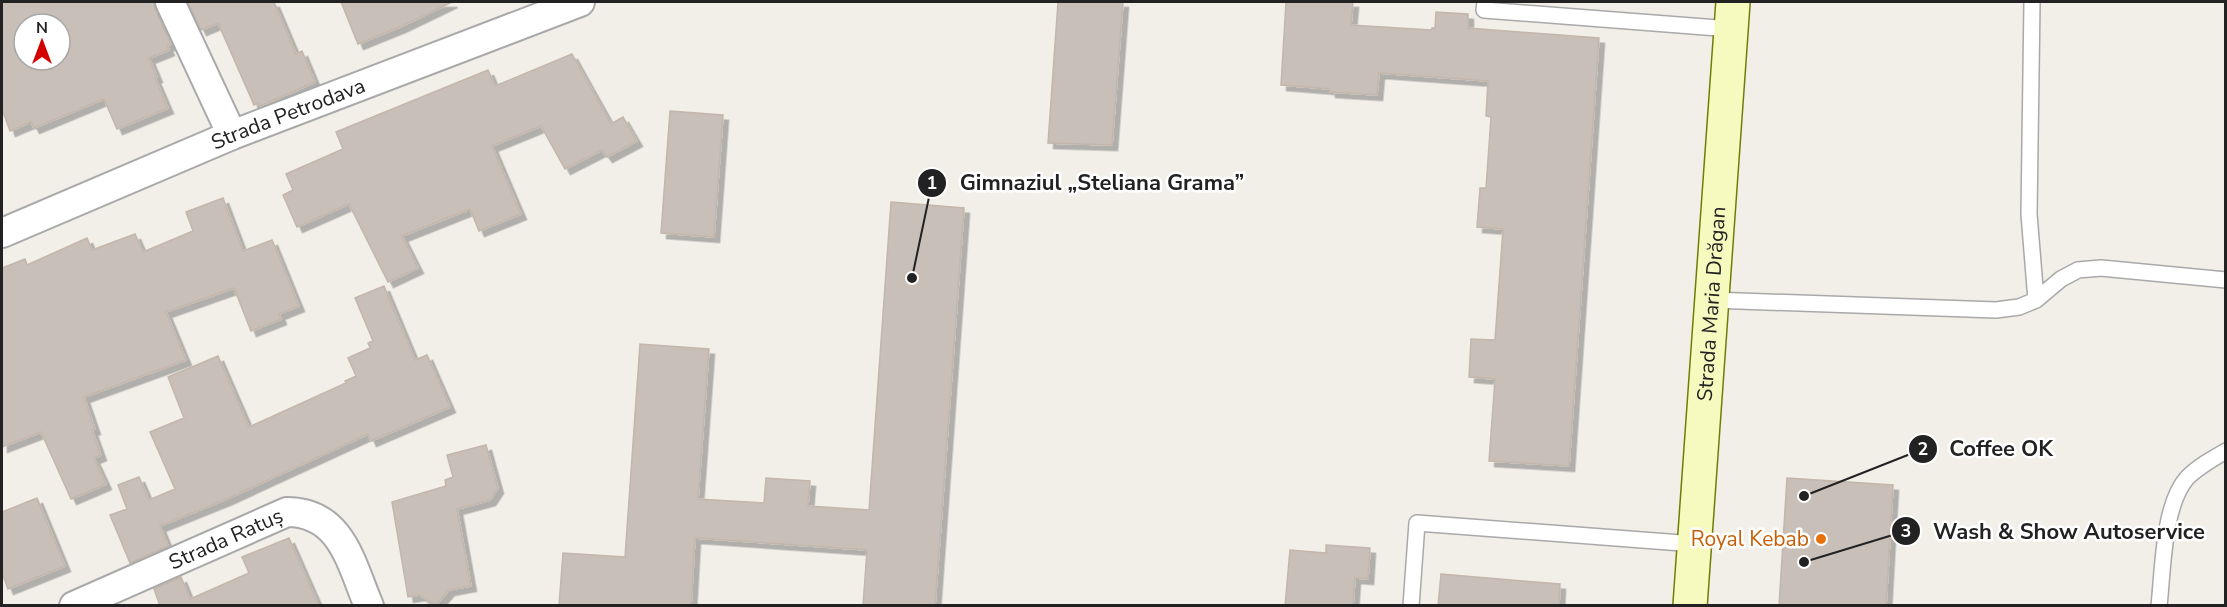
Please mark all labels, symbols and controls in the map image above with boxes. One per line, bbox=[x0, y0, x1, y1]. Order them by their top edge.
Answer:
north arrow bbox=[12, 12, 72, 72]
text: N bbox=[36, 17, 48, 39]
street label: Strada Petrodava bbox=[207, 71, 369, 156]
callout: Gimnaziul „Steliana Grama” bbox=[917, 163, 1256, 203]
text: Gimnaziul „Steliana Grama” bbox=[960, 168, 1244, 198]
text: 1 bbox=[927, 171, 937, 195]
street label: Strada Maria Drăgan bbox=[1691, 205, 1732, 402]
callout: Coffee OK bbox=[1908, 429, 2065, 469]
text: Coffee OK bbox=[1949, 434, 2054, 464]
text: 2 bbox=[1918, 437, 1928, 461]
street label: Strada Ratuș bbox=[164, 502, 287, 576]
callout: Wash & Show Autoservice bbox=[1891, 511, 2217, 551]
text: Wash & Show Autoservice bbox=[1933, 517, 2205, 547]
text: 3 bbox=[1901, 519, 1911, 543]
place label: Royal Kebab bbox=[1691, 525, 1809, 553]
marker: Royal Kebab bbox=[1814, 532, 1828, 546]

